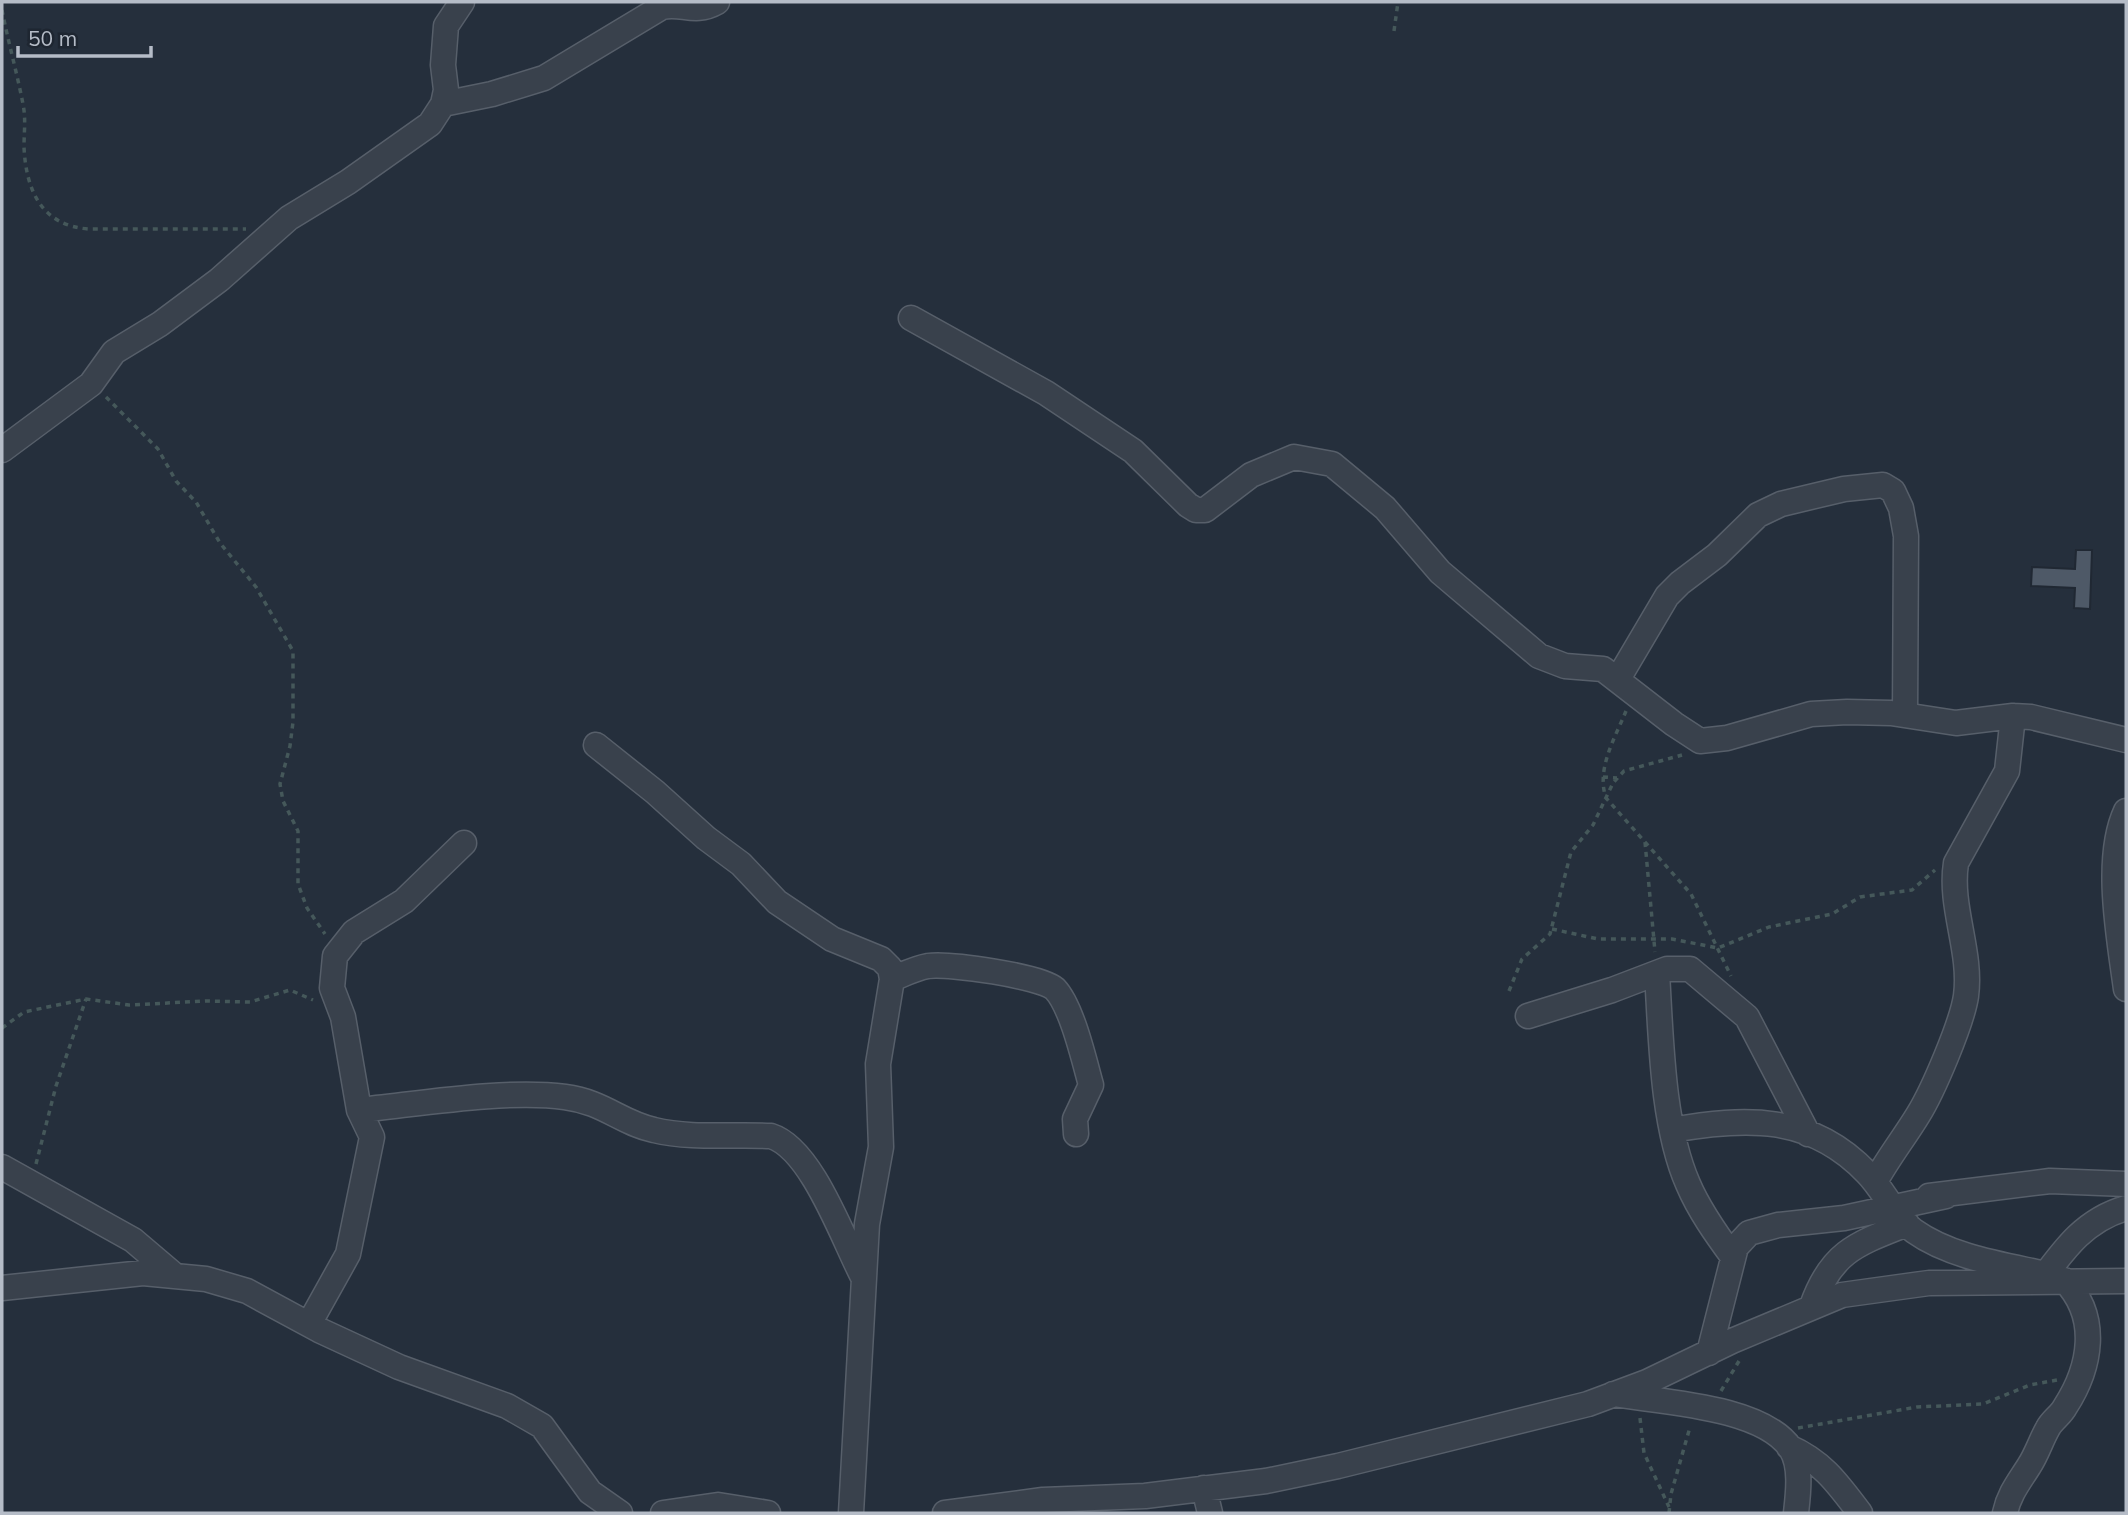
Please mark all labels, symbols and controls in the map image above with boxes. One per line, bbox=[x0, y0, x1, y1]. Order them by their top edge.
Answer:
scale bar bbox=[18, 14, 150, 58]
text: 50 m bbox=[28, 25, 77, 51]

